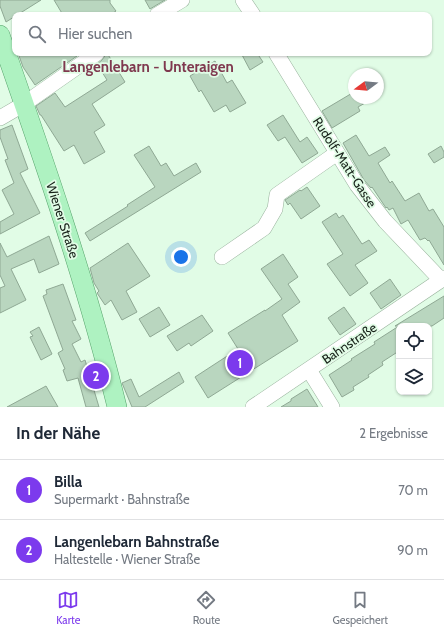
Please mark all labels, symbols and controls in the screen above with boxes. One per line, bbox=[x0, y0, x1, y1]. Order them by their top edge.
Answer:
search box bbox=[12, 12, 432, 56]
icon: search bbox=[26, 23, 48, 45]
text: Hier suchen bbox=[58, 25, 133, 43]
district label: Langenlebarn - Unteraigen bbox=[62, 58, 234, 76]
north arrow bbox=[348, 68, 384, 104]
street label: Rudolf-Matt-Gasse bbox=[310, 114, 380, 211]
street label: Wiener Straße bbox=[43, 180, 83, 260]
your location bbox=[171, 247, 191, 267]
street label: Bahnstraße bbox=[319, 319, 380, 367]
map controls bbox=[396, 323, 432, 395]
button: locate bbox=[396, 323, 432, 359]
pin: 1 bbox=[227, 348, 253, 378]
button: layers bbox=[396, 359, 432, 395]
pin: 2 bbox=[83, 361, 109, 391]
text: In der Nähe bbox=[16, 423, 100, 443]
text: 2 Ergebnisse bbox=[359, 425, 428, 441]
text: Billa bbox=[54, 473, 82, 491]
text: 1 bbox=[27, 482, 31, 498]
text: 70 m bbox=[398, 482, 428, 498]
text: Supermarkt · Bahnstraße bbox=[54, 491, 190, 507]
text: Langenlebarn Bahnstraße bbox=[54, 533, 219, 551]
text: 2 bbox=[26, 542, 32, 558]
text: 90 m bbox=[397, 542, 428, 558]
text: Haltestelle · Wiener Straße bbox=[54, 551, 200, 567]
tab: Karte bbox=[56, 589, 80, 627]
tab: Route bbox=[193, 589, 220, 627]
tab: Gespeichert bbox=[332, 589, 388, 627]

